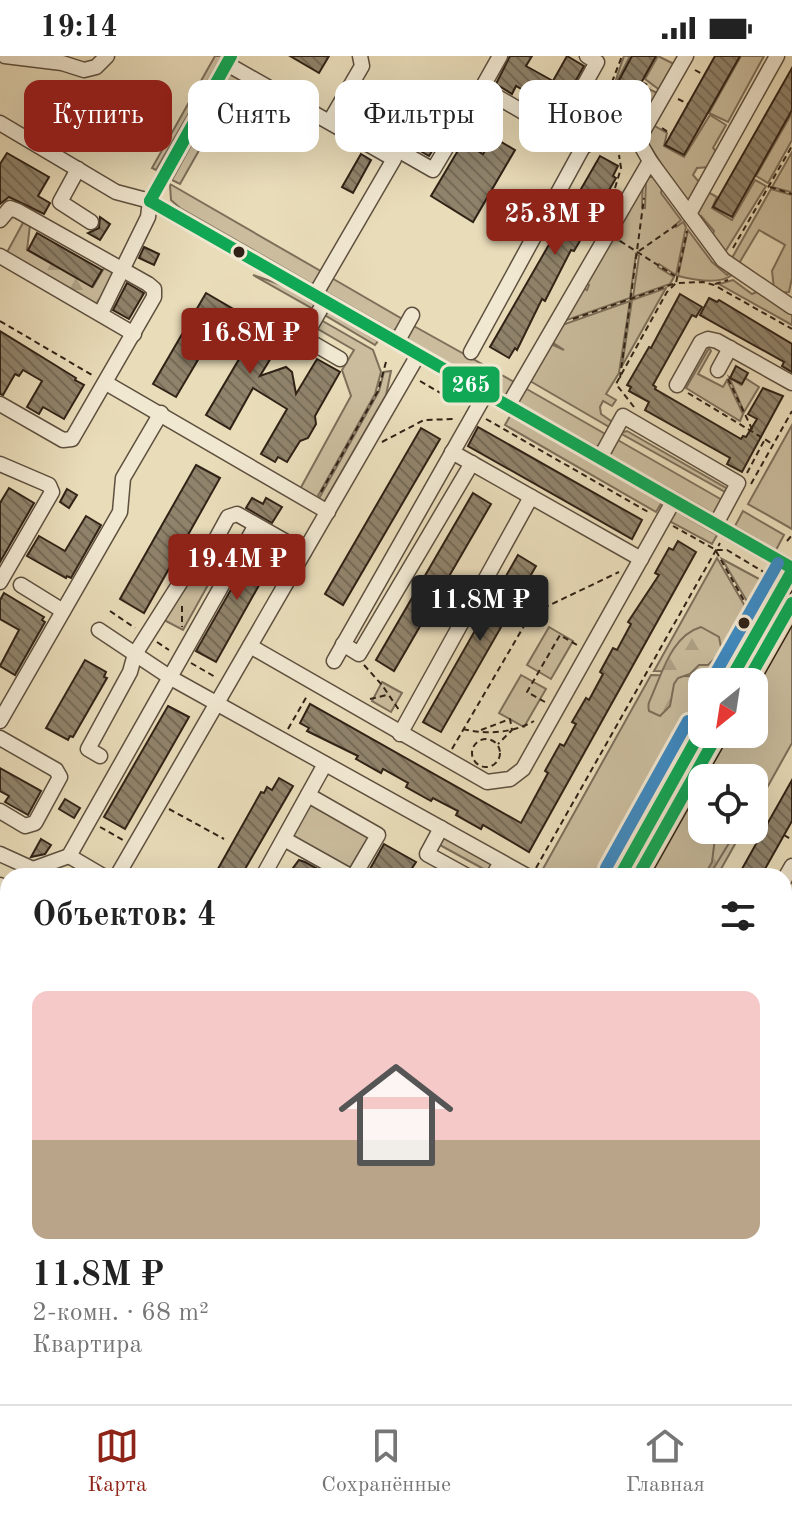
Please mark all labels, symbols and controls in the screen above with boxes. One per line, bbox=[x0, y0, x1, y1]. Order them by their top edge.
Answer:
text: 19:14 bbox=[40, 13, 118, 43]
chip: Купить bbox=[24, 80, 172, 152]
chip: Снять bbox=[188, 80, 319, 152]
chip: Фильтры bbox=[335, 80, 503, 152]
chip: Новое bbox=[519, 80, 651, 152]
pin: 25.3M ₽ bbox=[481, 189, 629, 257]
text: 25.3M ₽ bbox=[504, 202, 606, 228]
unlabelled marker bbox=[231, 244, 247, 260]
pin: 16.8M ₽ bbox=[176, 308, 324, 376]
text: 16.8M ₽ bbox=[199, 321, 301, 347]
line badge: 265 bbox=[441, 365, 501, 404]
text: 265 bbox=[452, 375, 490, 397]
pin: 19.4M ₽ bbox=[163, 534, 311, 602]
text: 19.4M ₽ bbox=[186, 547, 288, 573]
pin: 11.8M ₽ bbox=[406, 575, 554, 643]
text: 11.8M ₽ bbox=[429, 588, 531, 614]
unlabelled marker bbox=[736, 615, 752, 631]
north arrow bbox=[688, 668, 768, 748]
map controls bbox=[688, 668, 768, 844]
button: locate bbox=[688, 764, 768, 844]
icon: filters bbox=[716, 894, 760, 938]
text: Объектов: 4 bbox=[32, 899, 217, 933]
icon: home bbox=[324, 1043, 468, 1187]
text: 11.8M ₽ bbox=[32, 1259, 164, 1293]
text: 2-комн. · 68 m² bbox=[32, 1300, 209, 1326]
text: Квартира bbox=[32, 1332, 142, 1358]
tab: Карта bbox=[87, 1424, 147, 1499]
tab: Сохранённые bbox=[321, 1424, 451, 1499]
tab: Главная bbox=[626, 1424, 705, 1499]

